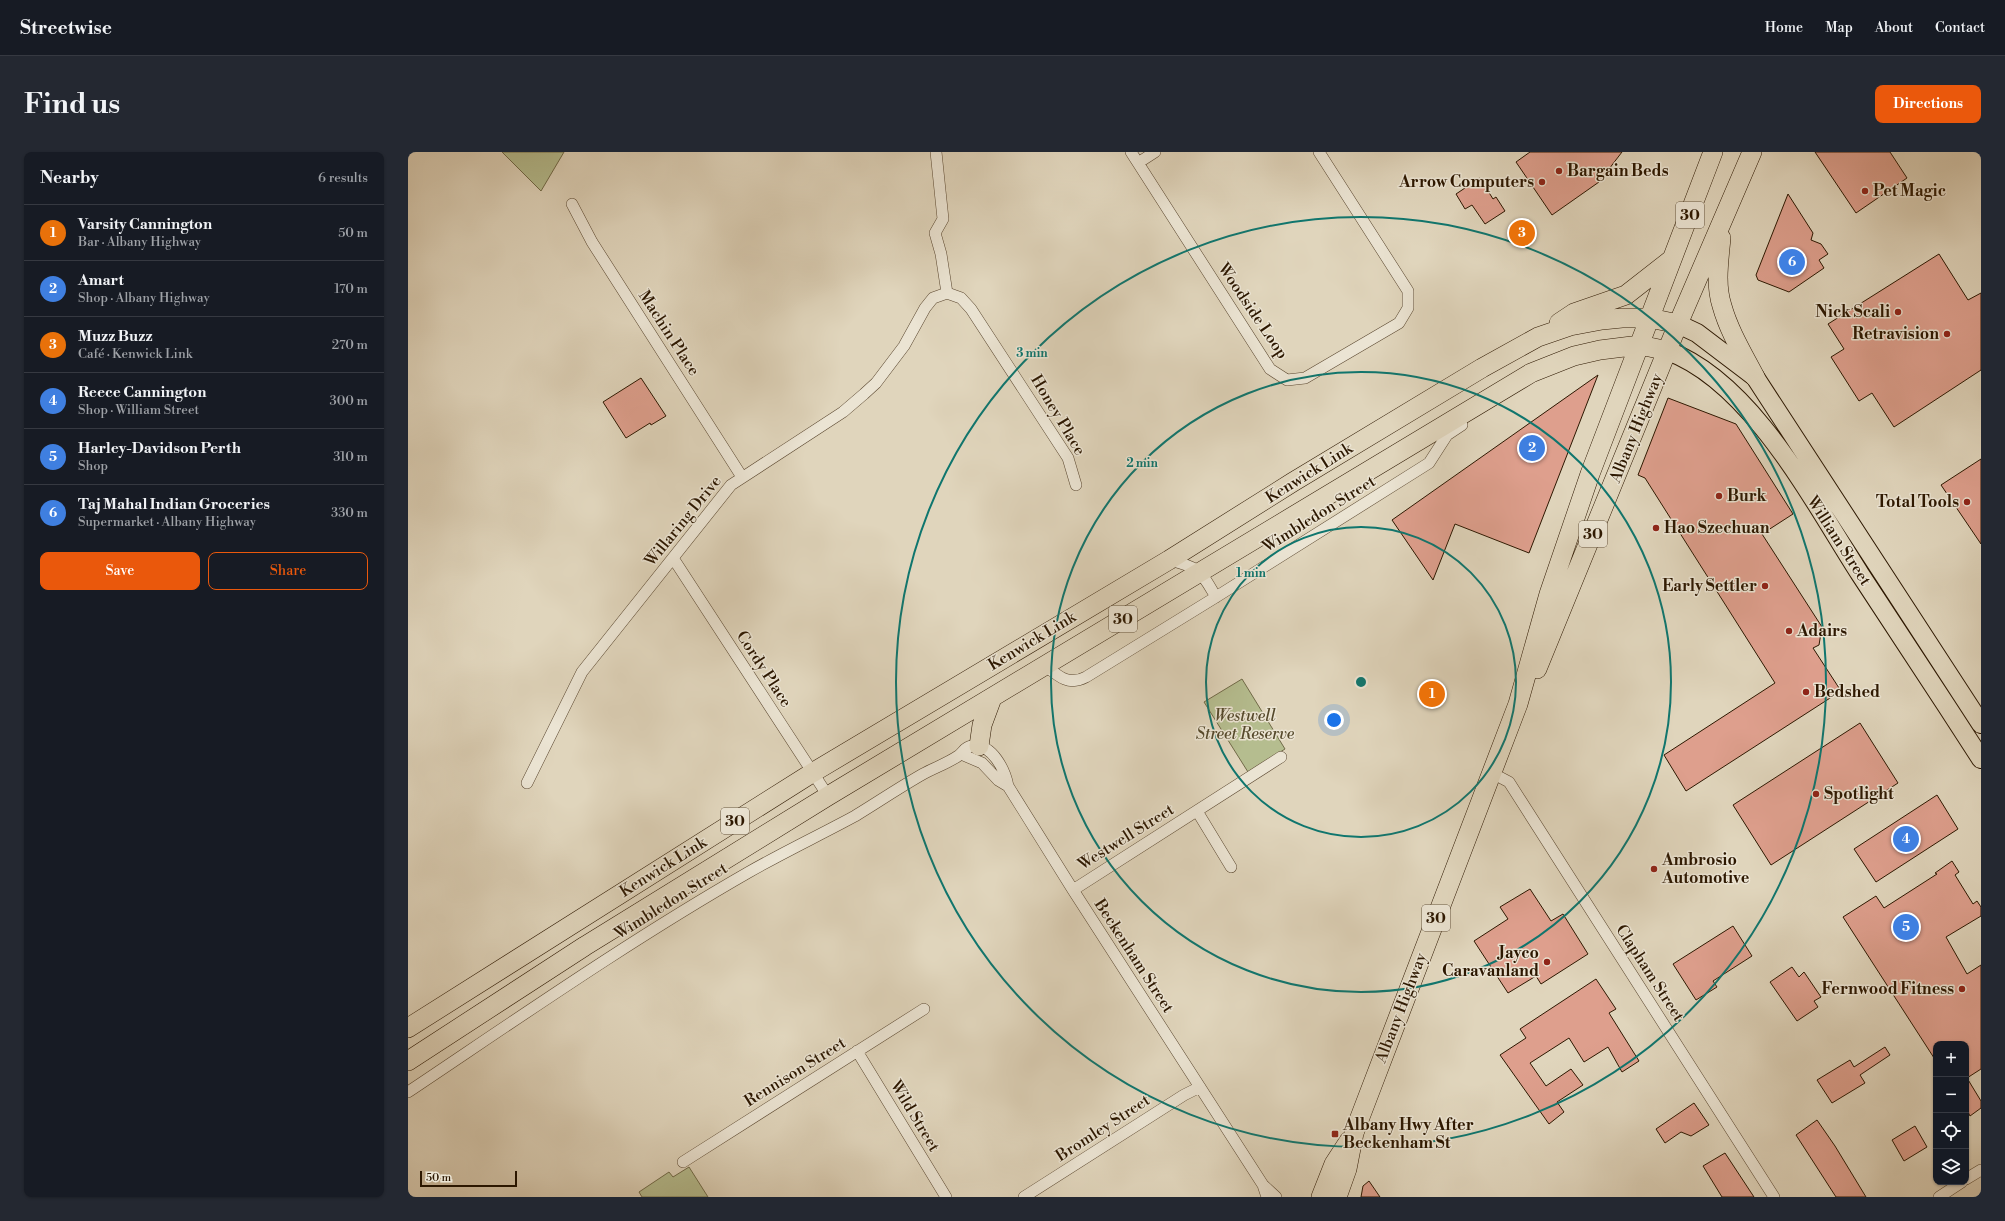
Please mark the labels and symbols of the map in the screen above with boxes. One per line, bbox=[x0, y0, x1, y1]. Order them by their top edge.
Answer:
place label: Bargain Beds bbox=[1567, 161, 1669, 181]
marker: Bargain Beds bbox=[1554, 166, 1564, 176]
place label: Arrow Computers bbox=[1398, 172, 1534, 192]
marker: Arrow Computers bbox=[1537, 177, 1547, 187]
place label: Pet Magic bbox=[1873, 181, 1946, 201]
marker: Pet Magic bbox=[1860, 186, 1870, 196]
road number: 30 bbox=[1676, 202, 1704, 228]
pin: 3 bbox=[1509, 218, 1535, 248]
pin: 6 bbox=[1779, 247, 1805, 277]
street label: Woodside Loop bbox=[1213, 259, 1292, 363]
street label: Machin Place bbox=[634, 287, 704, 379]
place label: Nick Scali bbox=[1815, 302, 1890, 322]
marker: Nick Scali bbox=[1893, 307, 1903, 317]
place label: Retravision bbox=[1852, 324, 1939, 344]
marker: Retravision bbox=[1942, 329, 1952, 339]
text: 3 min bbox=[1016, 346, 1048, 361]
street label: Albany Highway bbox=[1605, 370, 1667, 487]
street label: Honey Place bbox=[1026, 371, 1090, 459]
pin: 2 bbox=[1519, 433, 1545, 463]
street label: Kenwick Link bbox=[1262, 437, 1358, 508]
text: 2 min bbox=[1126, 456, 1158, 471]
street label: Wimbledon Street bbox=[1258, 471, 1380, 557]
street label: Willaring Drive bbox=[640, 472, 726, 571]
place label: Burk bbox=[1727, 486, 1768, 506]
marker: Burk bbox=[1714, 491, 1724, 501]
street label: William Street bbox=[1802, 492, 1876, 590]
place label: Total Tools bbox=[1876, 492, 1959, 512]
marker: Total Tools bbox=[1962, 497, 1972, 507]
place label: Hao Szechuan bbox=[1664, 518, 1770, 538]
road number: 30 bbox=[1579, 521, 1607, 547]
marker: Hao Szechuan bbox=[1651, 523, 1661, 533]
text: 1 min bbox=[1236, 566, 1267, 581]
place label: Early Settler bbox=[1662, 576, 1757, 596]
marker: Early Settler bbox=[1760, 581, 1770, 591]
street label: Kenwick Link bbox=[984, 606, 1081, 675]
road number: 30 bbox=[1109, 606, 1137, 632]
place label: Adairs bbox=[1796, 621, 1847, 641]
marker: Adairs bbox=[1784, 626, 1794, 636]
street label: Cordy Place bbox=[732, 627, 796, 711]
centre of rings bbox=[1354, 675, 1368, 689]
pin: 1 bbox=[1419, 679, 1445, 709]
place label: Bedshed bbox=[1814, 682, 1880, 702]
marker: Bedshed bbox=[1801, 687, 1811, 697]
park label: Westwell Street Reserve bbox=[1196, 706, 1295, 744]
your location bbox=[1324, 710, 1344, 730]
place label: Spotlight bbox=[1824, 784, 1894, 804]
marker: Spotlight bbox=[1811, 789, 1821, 799]
street label: Westwell Street bbox=[1073, 799, 1178, 875]
road number: 30 bbox=[721, 808, 749, 834]
pin: 4 bbox=[1893, 824, 1919, 854]
street label: Kenwick Link bbox=[616, 831, 712, 902]
place label: Ambrosio Automotive bbox=[1661, 850, 1750, 888]
street label: Wimbledon Street bbox=[610, 858, 732, 944]
marker: Ambrosio Automotive bbox=[1649, 864, 1659, 874]
street label: Beckenham Street bbox=[1089, 895, 1178, 1017]
road number: 30 bbox=[1422, 905, 1450, 931]
pin: 5 bbox=[1893, 912, 1919, 942]
street label: Clapham Street bbox=[1611, 921, 1689, 1025]
place label: Jayco Caravanland bbox=[1442, 943, 1539, 981]
street label: Albany Highway bbox=[1370, 950, 1431, 1067]
marker: Jayco Caravanland bbox=[1542, 957, 1552, 967]
place label: Fernwood Fitness bbox=[1821, 979, 1954, 999]
marker: Fernwood Fitness bbox=[1957, 984, 1967, 994]
street label: Rennison Street bbox=[741, 1033, 850, 1111]
street label: Wild Street bbox=[885, 1076, 944, 1156]
street label: Bromley Street bbox=[1051, 1090, 1154, 1166]
place label: Albany Hwy After Beckenham St bbox=[1342, 1115, 1474, 1153]
marker: Albany Hwy After Beckenham St bbox=[1330, 1129, 1340, 1139]
scale bar bbox=[420, 1169, 517, 1188]

